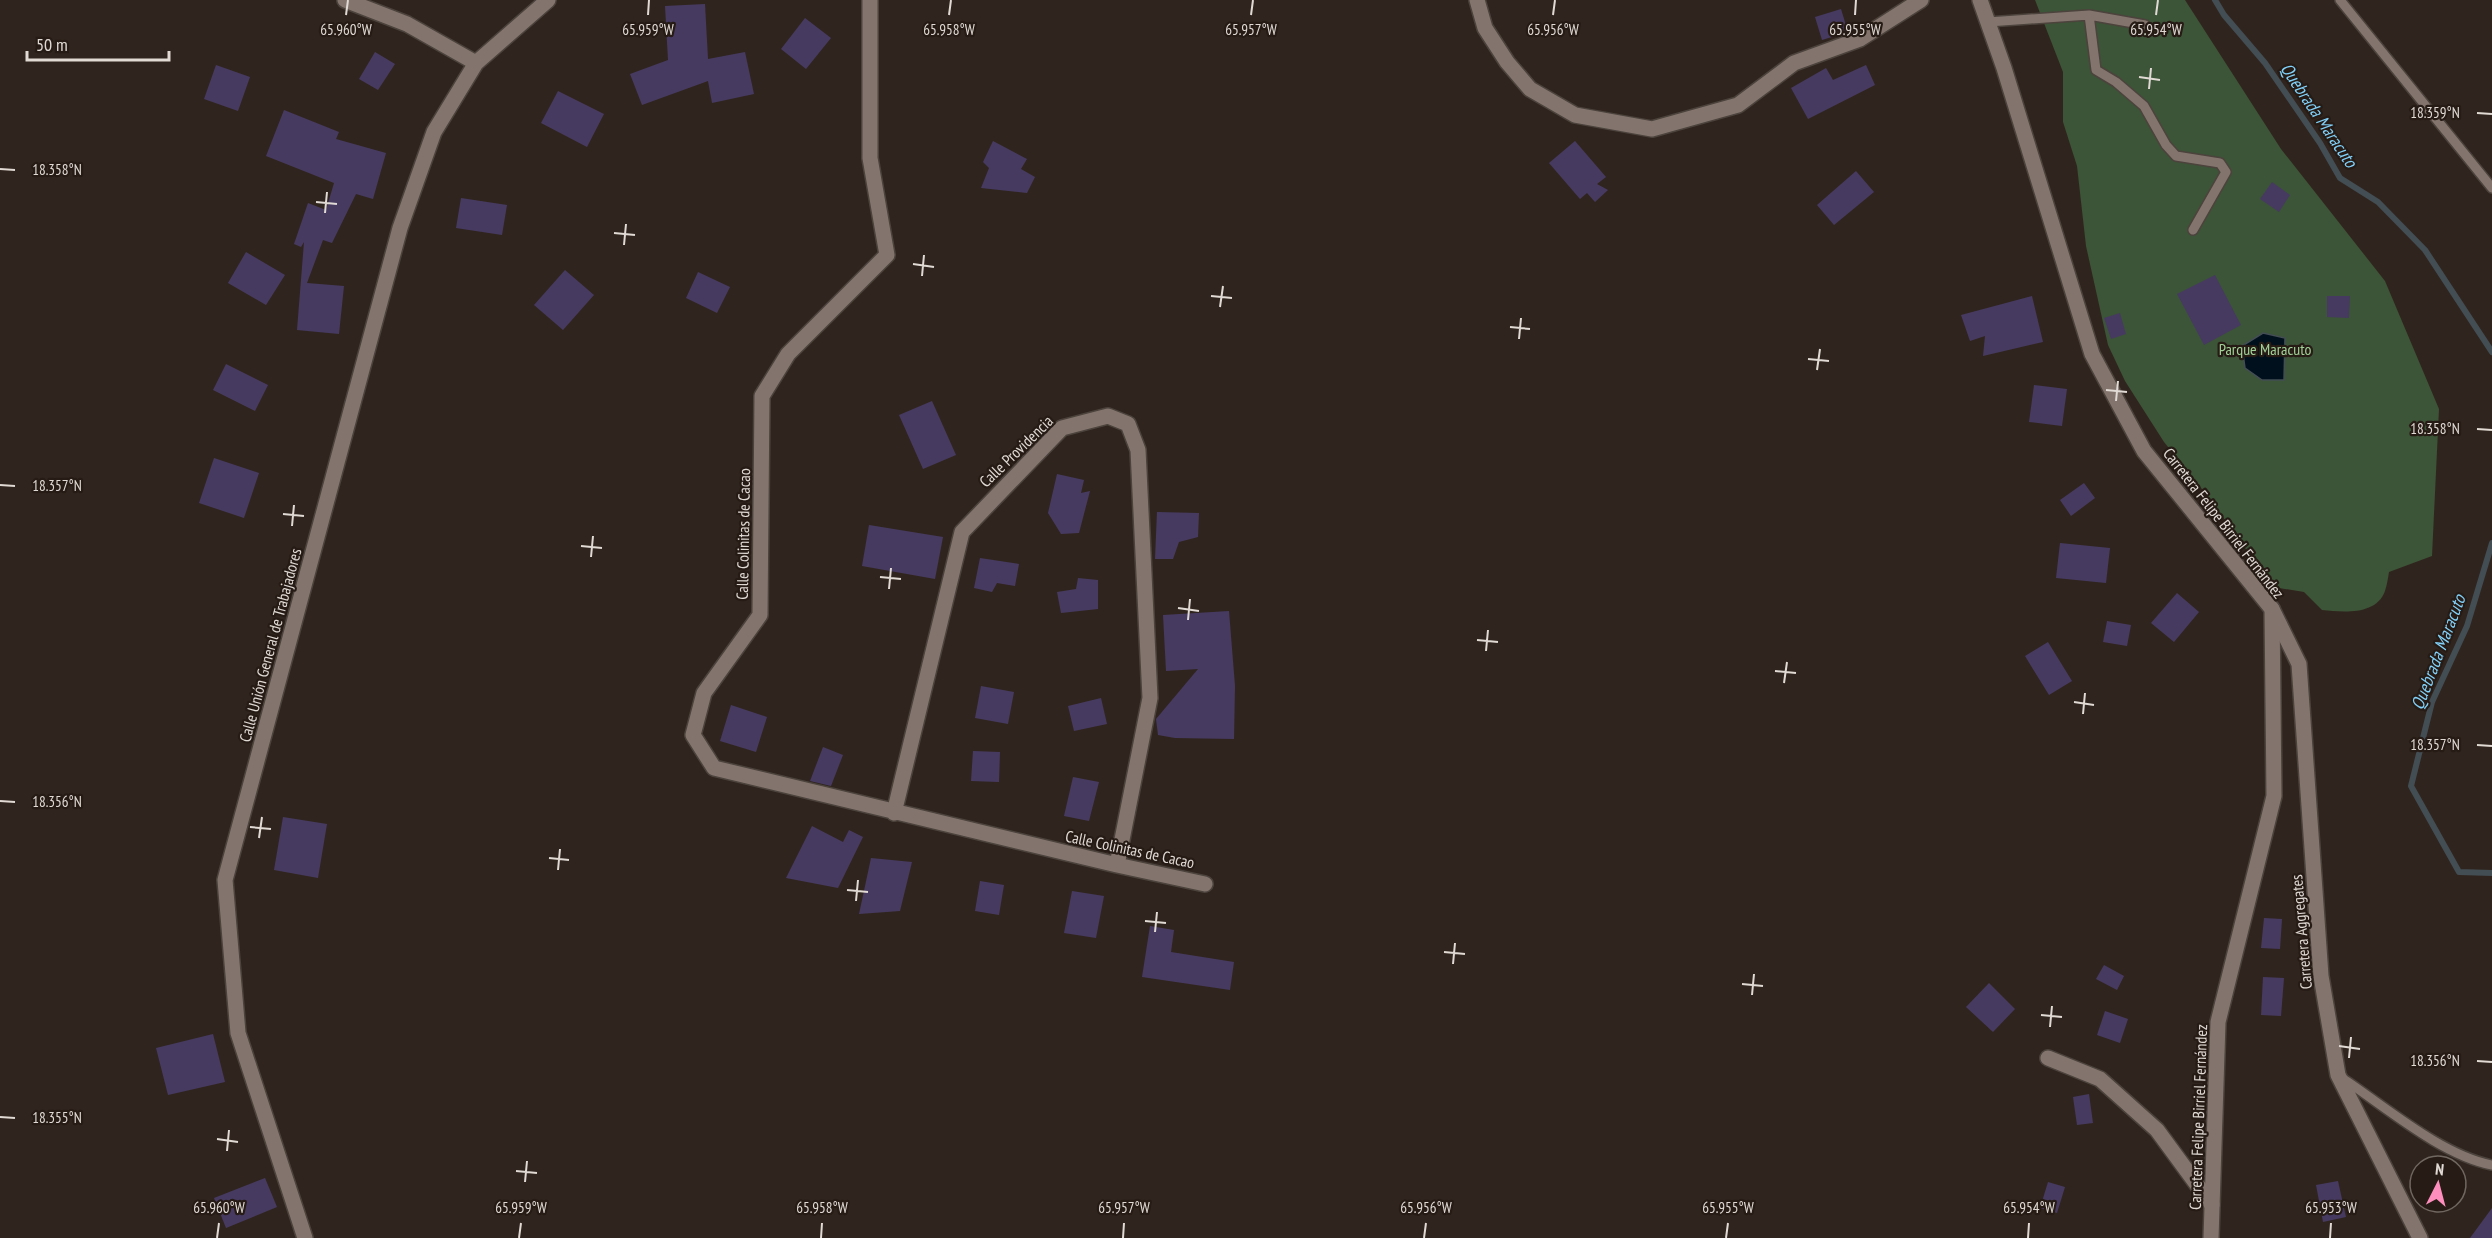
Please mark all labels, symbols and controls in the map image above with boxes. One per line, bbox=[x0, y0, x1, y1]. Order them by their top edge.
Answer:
text: 65.960°W bbox=[320, 20, 372, 39]
text: 65.959°W bbox=[622, 20, 674, 39]
text: 65.958°W bbox=[923, 20, 975, 39]
text: 65.957°W bbox=[1225, 20, 1277, 39]
text: 65.956°W bbox=[1527, 20, 1579, 39]
text: 65.955°W bbox=[1829, 20, 1881, 39]
text: 65.954°W bbox=[2130, 20, 2182, 39]
scale bar bbox=[27, 24, 170, 62]
text: 50 m bbox=[36, 33, 68, 56]
water label: Quebrada Maracuto bbox=[2275, 58, 2363, 173]
text: 18.359°N bbox=[2410, 103, 2460, 122]
text: 18.358°N bbox=[32, 160, 82, 179]
park label: Parque Maracuto bbox=[2219, 339, 2311, 359]
street label: Calle Providencia bbox=[975, 411, 1057, 491]
text: 18.358°N bbox=[2410, 419, 2460, 438]
street label: Carretera Felipe Birriel Fernández bbox=[2159, 444, 2289, 602]
street label: Calle Colinitas de Cacao bbox=[732, 468, 754, 600]
text: 18.357°N bbox=[32, 476, 82, 495]
street label: Calle Unión General de Trabajadores bbox=[235, 546, 305, 744]
water label: Quebrada Maracuto bbox=[2405, 590, 2471, 713]
text: 18.357°N bbox=[2410, 735, 2460, 754]
text: 18.356°N bbox=[32, 792, 82, 811]
street label: Calle Colinitas de Cacao bbox=[1064, 826, 1196, 872]
street label: Carretera Aggregates bbox=[2286, 874, 2316, 990]
street label: Carretera Felipe Birriel Fernández bbox=[2185, 1024, 2211, 1210]
text: 18.356°N bbox=[2410, 1051, 2460, 1070]
text: 18.355°N bbox=[32, 1108, 82, 1127]
north arrow bbox=[2408, 1154, 2468, 1214]
text: N bbox=[2434, 1159, 2445, 1179]
text: 65.960°W bbox=[193, 1198, 245, 1217]
text: 65.959°W bbox=[495, 1198, 547, 1217]
text: 65.958°W bbox=[796, 1198, 848, 1217]
text: 65.957°W bbox=[1098, 1198, 1150, 1217]
text: 65.956°W bbox=[1400, 1198, 1452, 1217]
text: 65.955°W bbox=[1702, 1198, 1754, 1217]
text: 65.954°W bbox=[2003, 1198, 2055, 1217]
text: 65.953°W bbox=[2305, 1198, 2357, 1217]

